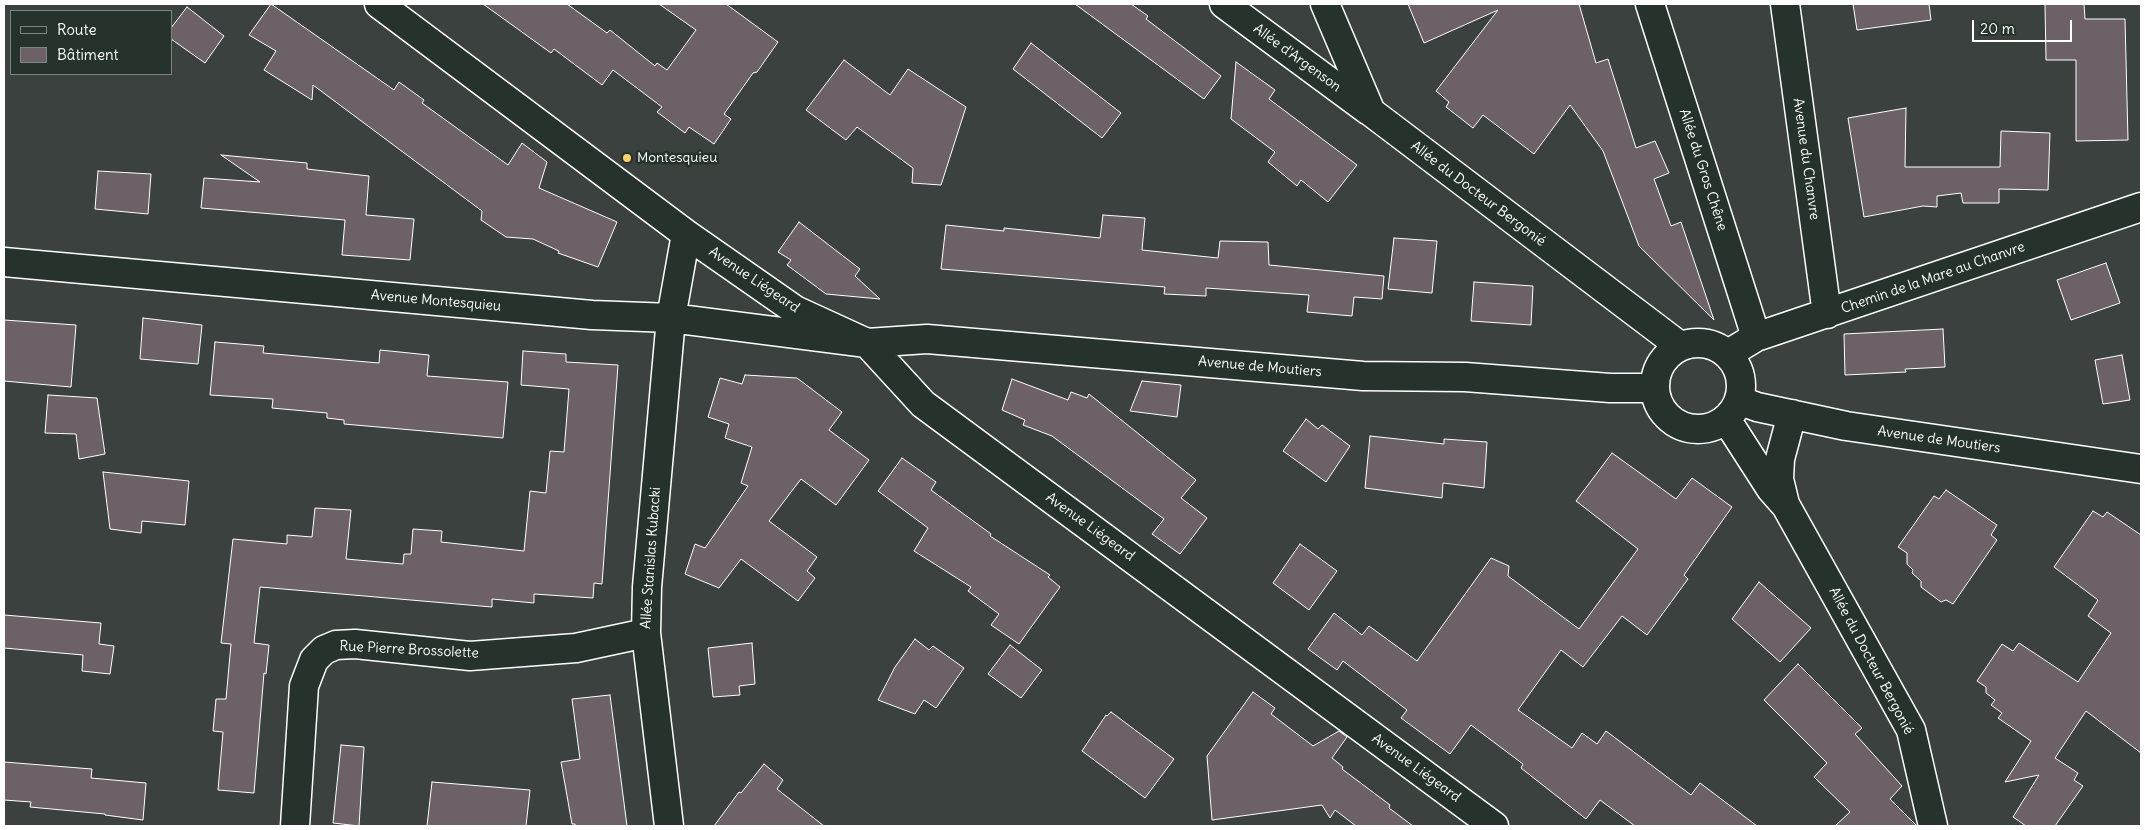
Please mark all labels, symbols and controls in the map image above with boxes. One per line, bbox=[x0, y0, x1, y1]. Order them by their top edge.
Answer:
legend bbox=[10, 10, 172, 75]
scale bar bbox=[1975, 10, 2075, 42]
text: 20 m bbox=[1980, 19, 2015, 38]
text: Route bbox=[57, 20, 97, 39]
street label: Allée d'Argenson bbox=[1250, 21, 1344, 95]
text: Bâtiment bbox=[57, 45, 119, 64]
street label: Avenue du Chanvre bbox=[1789, 97, 1823, 221]
street label: Allée du Gros Chêne bbox=[1675, 107, 1731, 233]
street label: Allée du Docteur Bergonié bbox=[1407, 138, 1549, 250]
place label: Montesquieu bbox=[637, 150, 717, 166]
marker: Montesquieu bbox=[621, 152, 633, 164]
street label: Chemin de la Mare au Chanvre bbox=[1839, 239, 2027, 317]
street label: Avenue Liégeard bbox=[705, 243, 803, 317]
street label: Avenue Montesquieu bbox=[370, 287, 502, 315]
street label: Avenue de Moutiers bbox=[1197, 353, 1323, 381]
street label: Avenue de Moutiers bbox=[1876, 423, 2002, 457]
street label: Allée Stanislas Kubacki bbox=[638, 487, 664, 629]
street label: Avenue Liégeard bbox=[1042, 489, 1138, 565]
street label: Allée du Docteur Bergonié bbox=[1825, 584, 1917, 738]
street label: Rue Pierre Brossolette bbox=[339, 638, 479, 662]
street label: Avenue Liégeard bbox=[1368, 730, 1464, 806]

